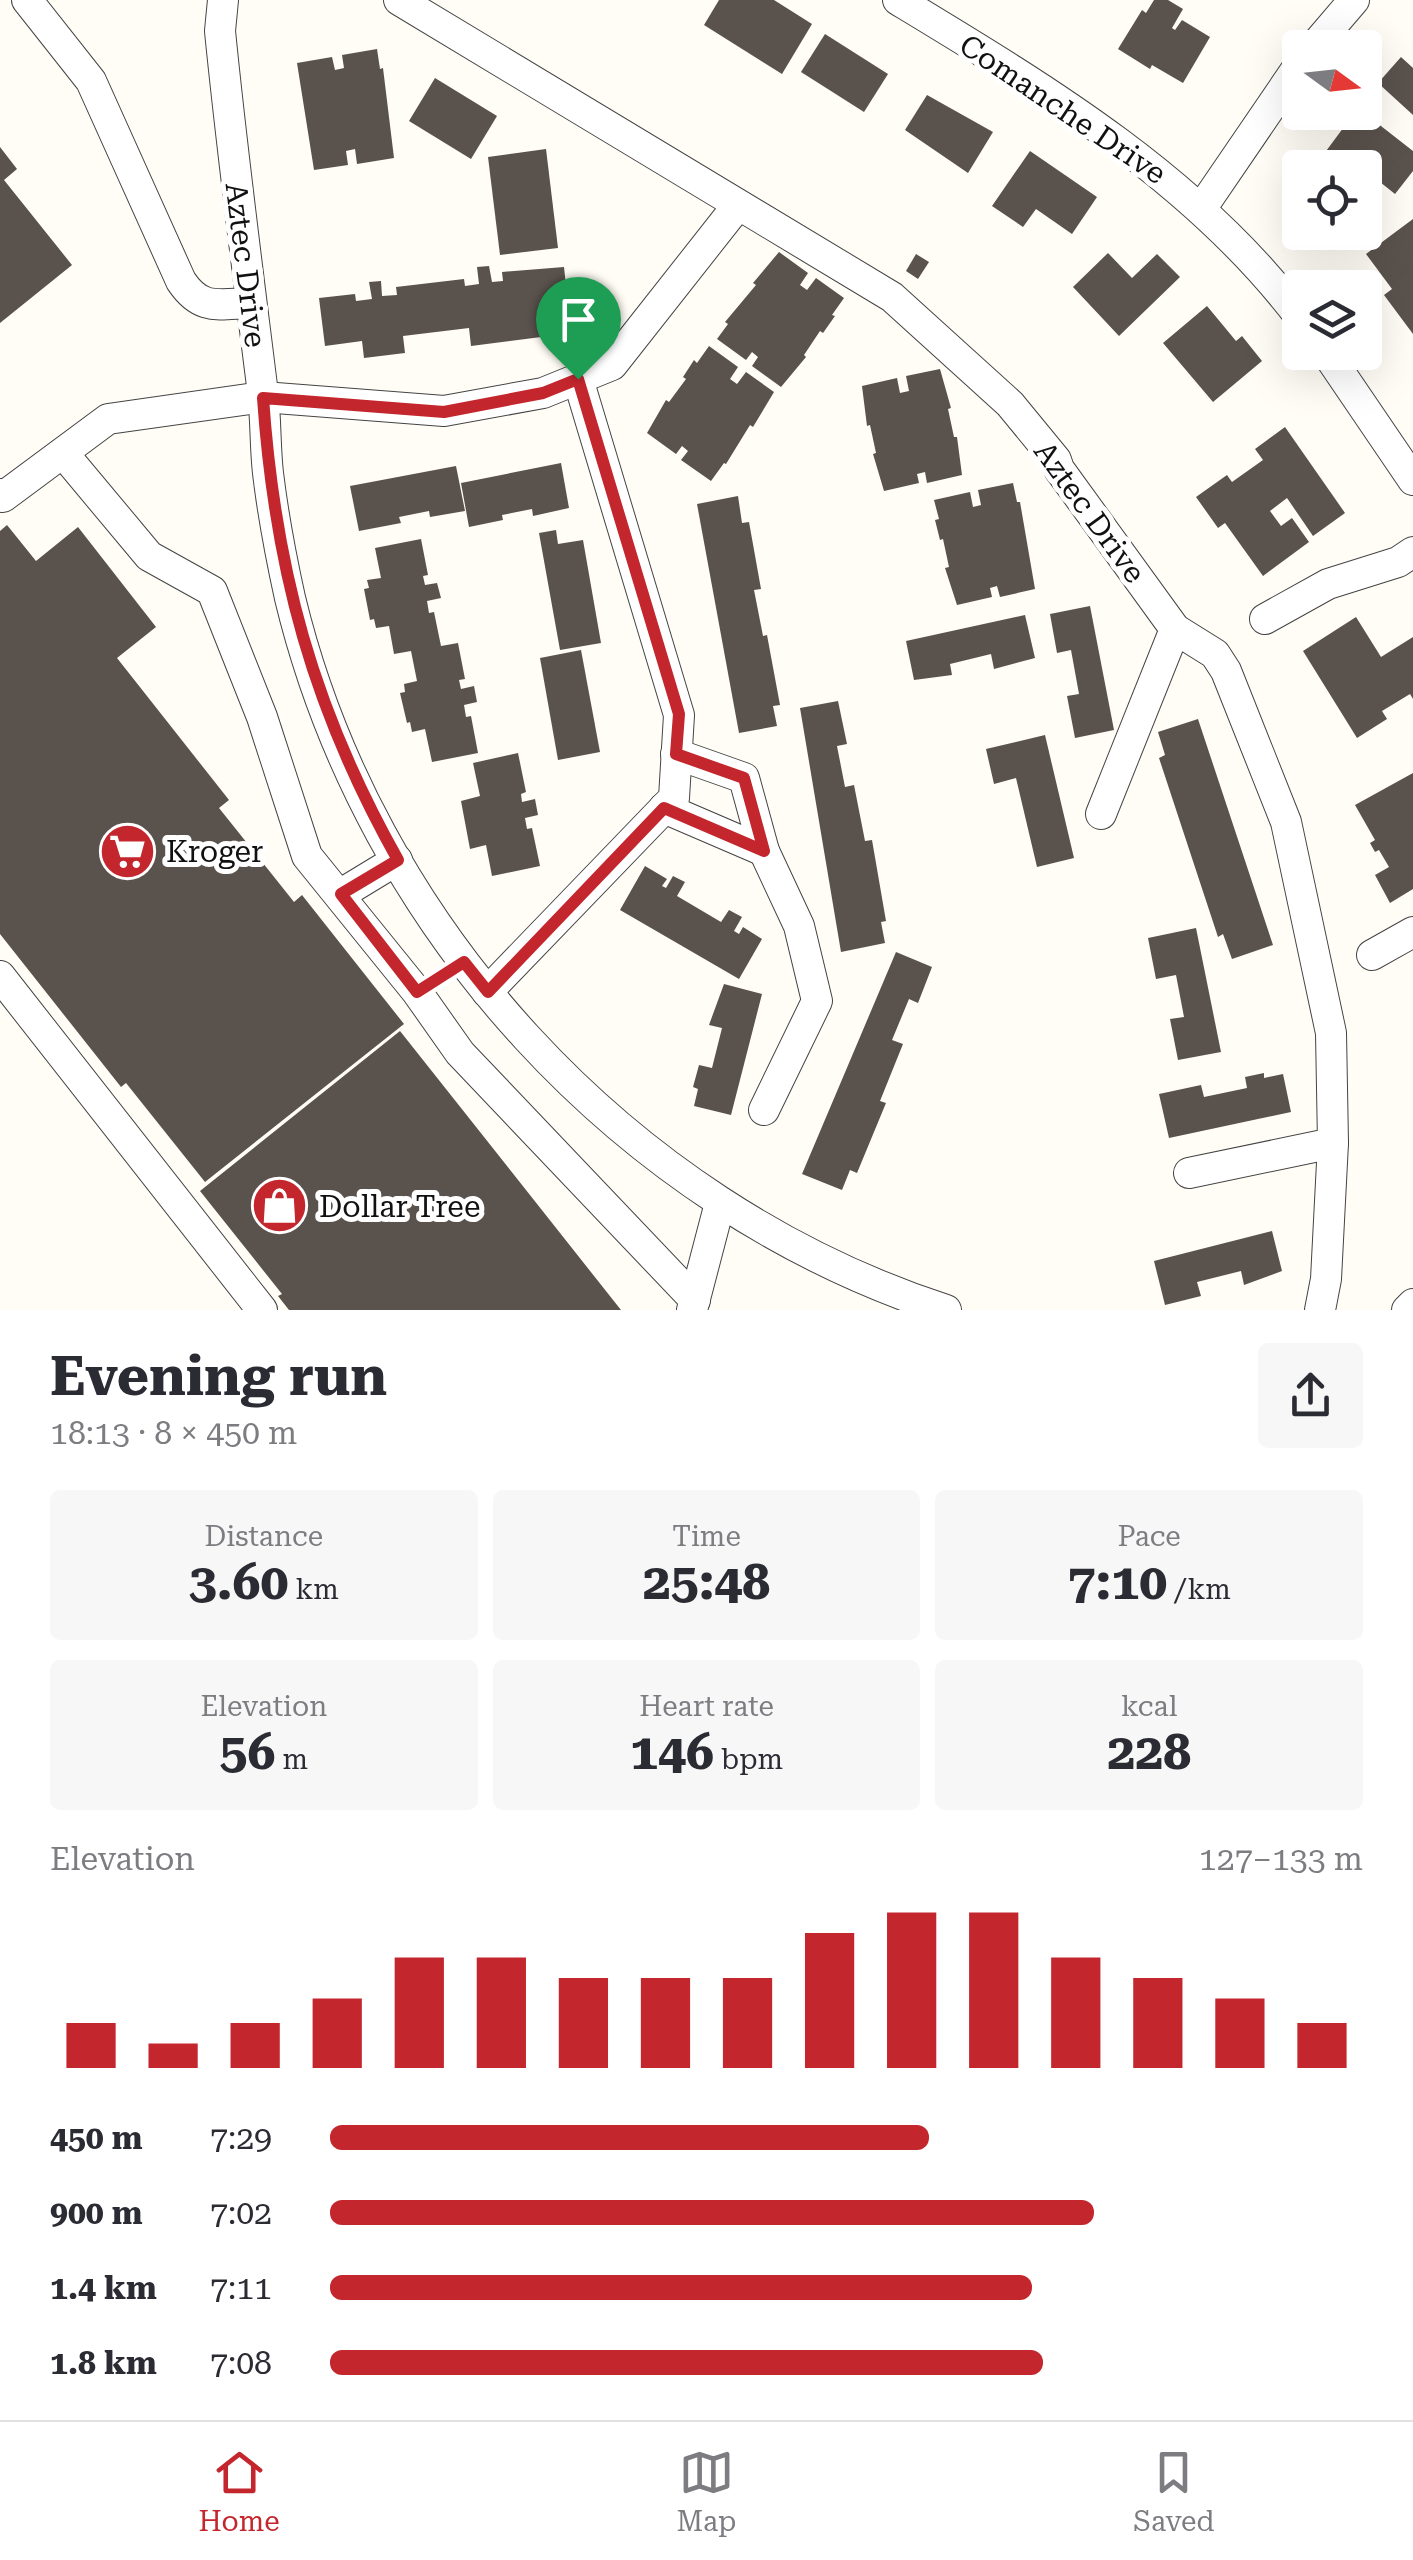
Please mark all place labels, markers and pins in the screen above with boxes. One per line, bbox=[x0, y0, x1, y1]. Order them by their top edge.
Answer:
pin bbox=[536, 277, 621, 380]
supermarket icon: Kroger bbox=[97, 821, 157, 881]
place label: Kroger bbox=[166, 834, 263, 869]
shop icon: Dollar Tree bbox=[250, 1176, 310, 1236]
place label: Dollar Tree bbox=[319, 1189, 480, 1224]

